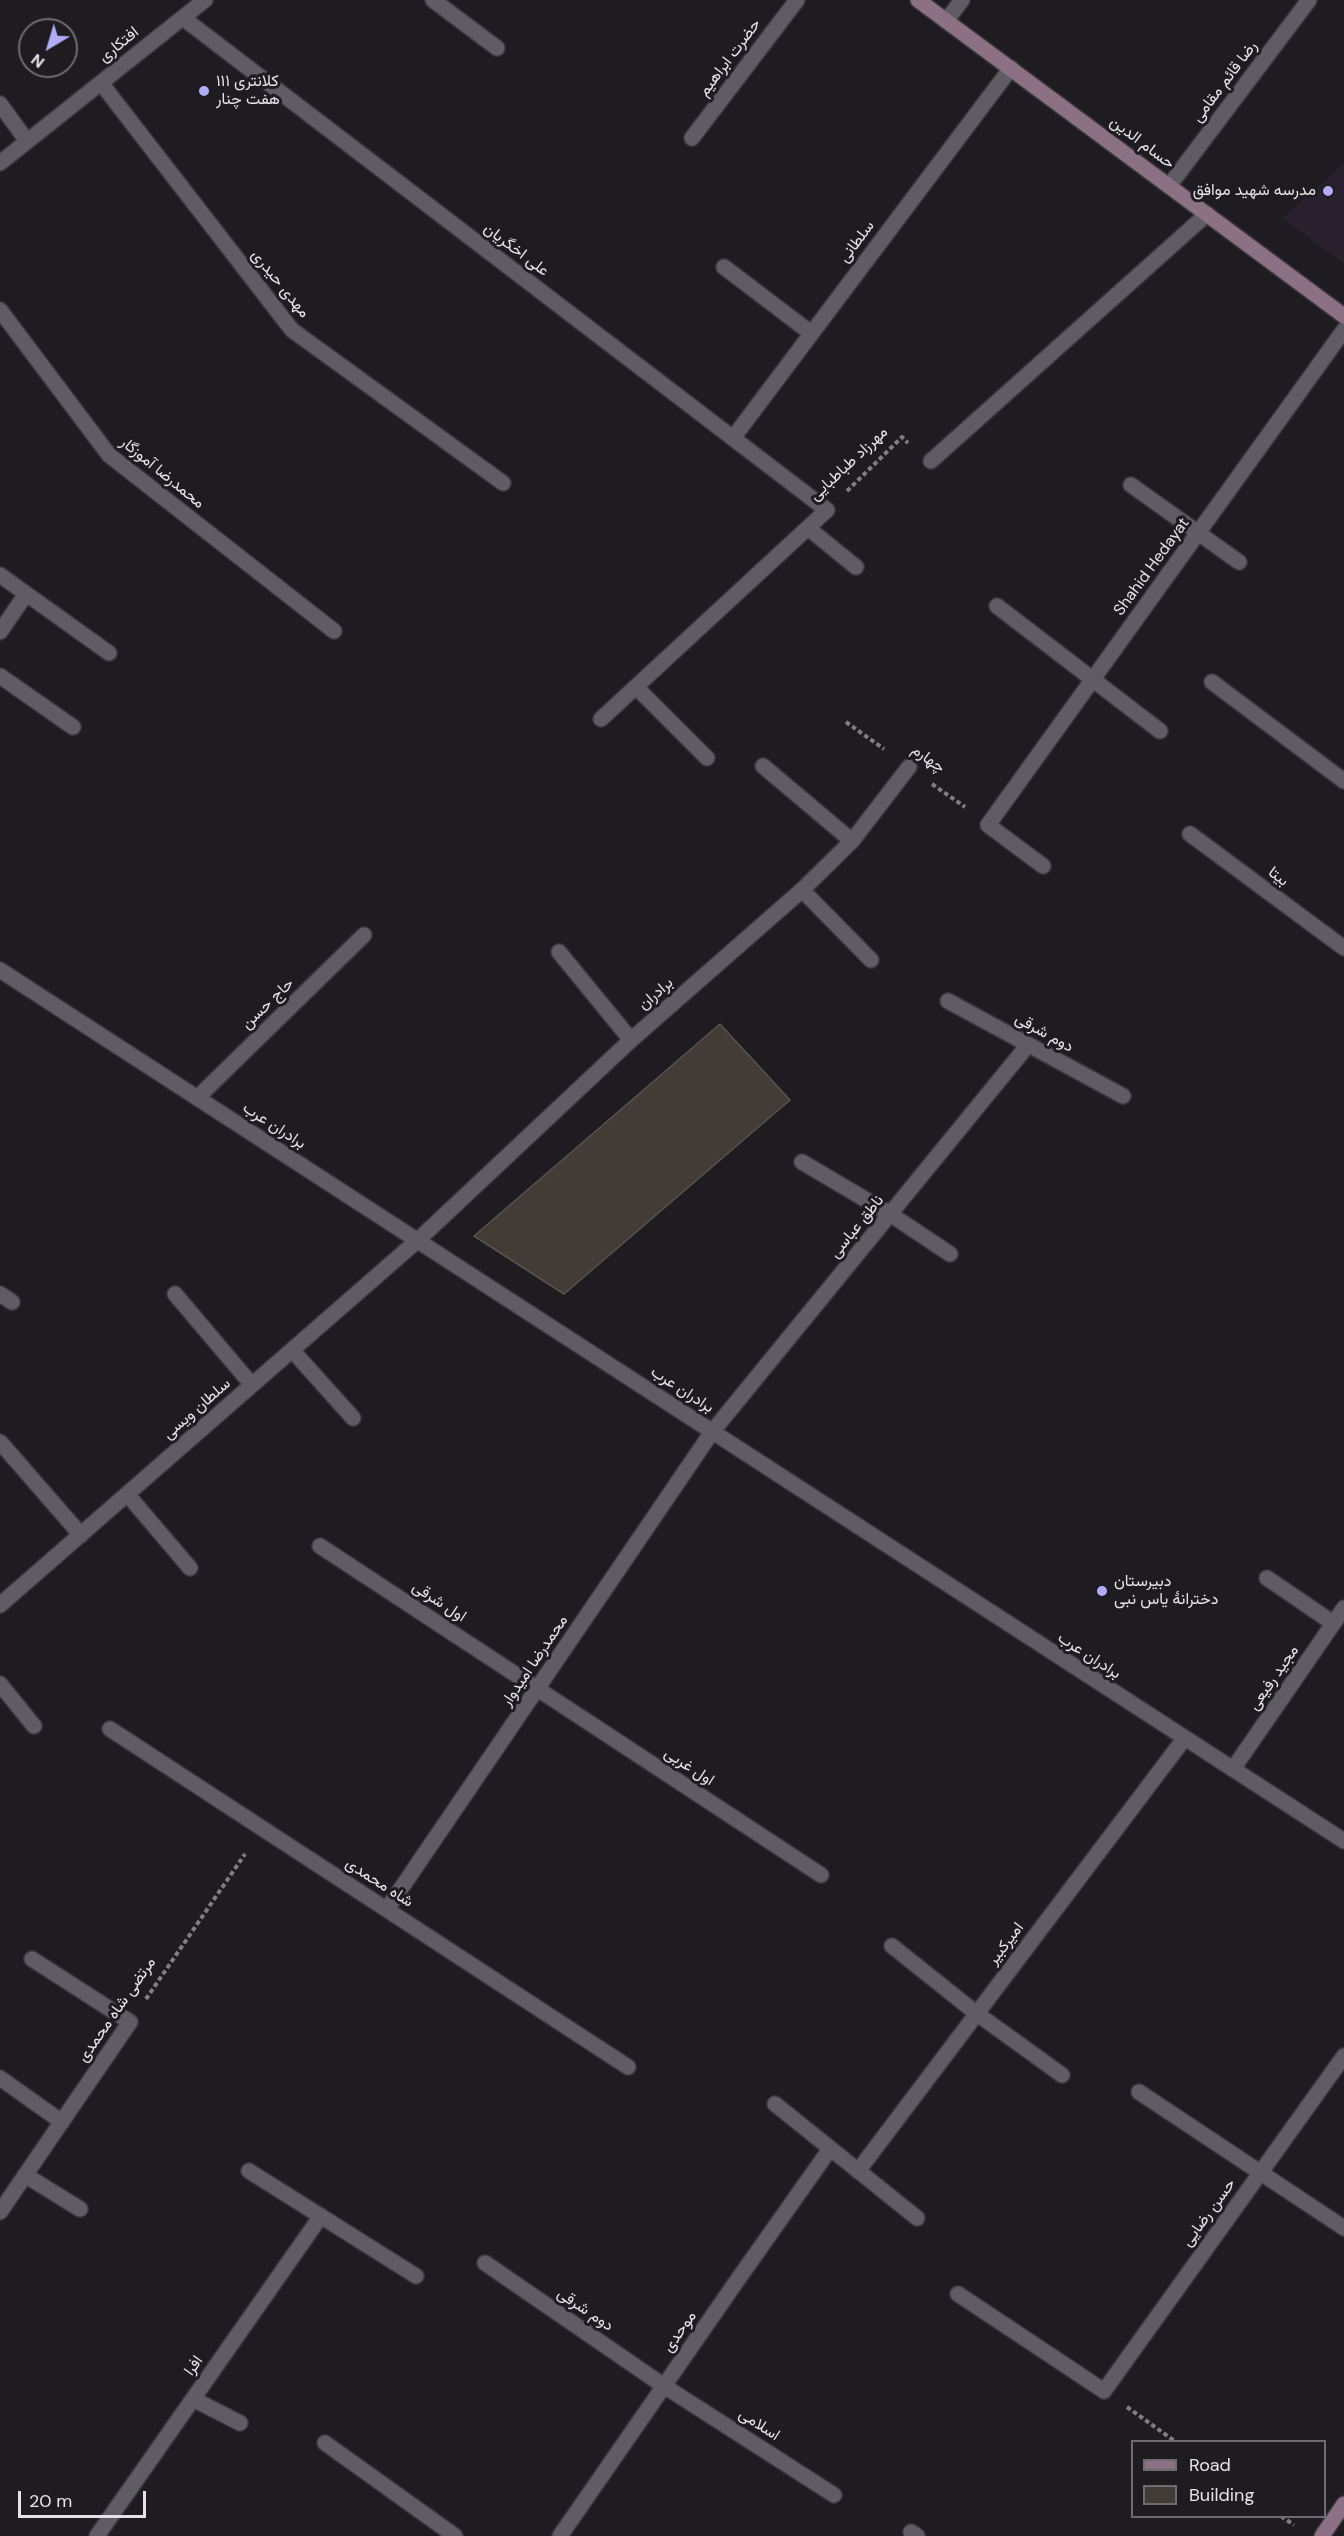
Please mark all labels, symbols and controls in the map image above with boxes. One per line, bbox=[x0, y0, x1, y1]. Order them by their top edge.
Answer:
street label: حضرت ابراهیم bbox=[695, 16, 765, 100]
north arrow bbox=[18, 18, 78, 78]
street label: افتکاری bbox=[95, 23, 143, 67]
street label: رضا قائم مقامی bbox=[1188, 38, 1262, 126]
text: N bbox=[27, 49, 49, 73]
place label: کلانتری ۱۱۱ هفت چنار bbox=[216, 72, 280, 110]
marker: کلانتری ۱۱۱ هفت چنار bbox=[197, 84, 211, 98]
street label: حسام الدین bbox=[1106, 112, 1178, 174]
place label: مدرسه شهید موافق bbox=[1193, 181, 1316, 201]
marker: مدرسه شهید موافق bbox=[1321, 184, 1335, 198]
street label: سلطانی bbox=[835, 217, 879, 267]
street label: علی اخگریان bbox=[480, 219, 552, 281]
street label: مهدی حیدری bbox=[247, 246, 313, 322]
street label: مهرزاد طباطبایی bbox=[806, 423, 892, 505]
street label: محمدرضا آموزگار bbox=[116, 433, 208, 513]
street label: Shahid Hedayat bbox=[1110, 514, 1194, 620]
street label: چهارم bbox=[908, 740, 948, 778]
street label: بیتا bbox=[1264, 863, 1292, 891]
street label: حاج حسن bbox=[238, 974, 298, 1034]
street label: برادران bbox=[635, 974, 677, 1014]
street label: دوم شرقی bbox=[1011, 1009, 1077, 1057]
street label: برادران عرب bbox=[239, 1098, 309, 1154]
street label: ناطق عباسی bbox=[826, 1192, 888, 1262]
street label: برادران عرب bbox=[647, 1362, 717, 1418]
street label: سلطان ویسی bbox=[159, 1374, 235, 1444]
place label: دبیرستان دخترانهٔ یاس نبی bbox=[1114, 1572, 1218, 1610]
street label: اول شرقی bbox=[408, 1577, 470, 1627]
marker: دبیرستان دخترانهٔ یاس نبی bbox=[1095, 1584, 1109, 1598]
street label: محمدرضا امیدوار bbox=[497, 1612, 573, 1710]
street label: برادران عرب bbox=[1054, 1628, 1124, 1684]
street label: مجید رفیعی bbox=[1245, 1642, 1303, 1714]
street label: اول غربی bbox=[660, 1744, 718, 1790]
street label: شاه محمدی bbox=[342, 1854, 416, 1912]
street label: امیرکبیر bbox=[984, 1919, 1028, 1969]
street label: مرتضی شاه محمدی bbox=[74, 1954, 160, 2066]
street label: حسن رضایی bbox=[1178, 2175, 1240, 2251]
street label: دوم شرقی bbox=[553, 2284, 617, 2336]
street label: موحدی bbox=[659, 2308, 701, 2356]
street label: افرا bbox=[180, 2352, 208, 2380]
street label: اسلامی bbox=[735, 2405, 783, 2445]
legend bbox=[1131, 2440, 1326, 2518]
text: Road bbox=[1189, 2453, 1231, 2477]
scale bar bbox=[21, 2479, 148, 2517]
text: Building bbox=[1189, 2483, 1254, 2507]
text: 20 m bbox=[29, 2489, 72, 2513]

